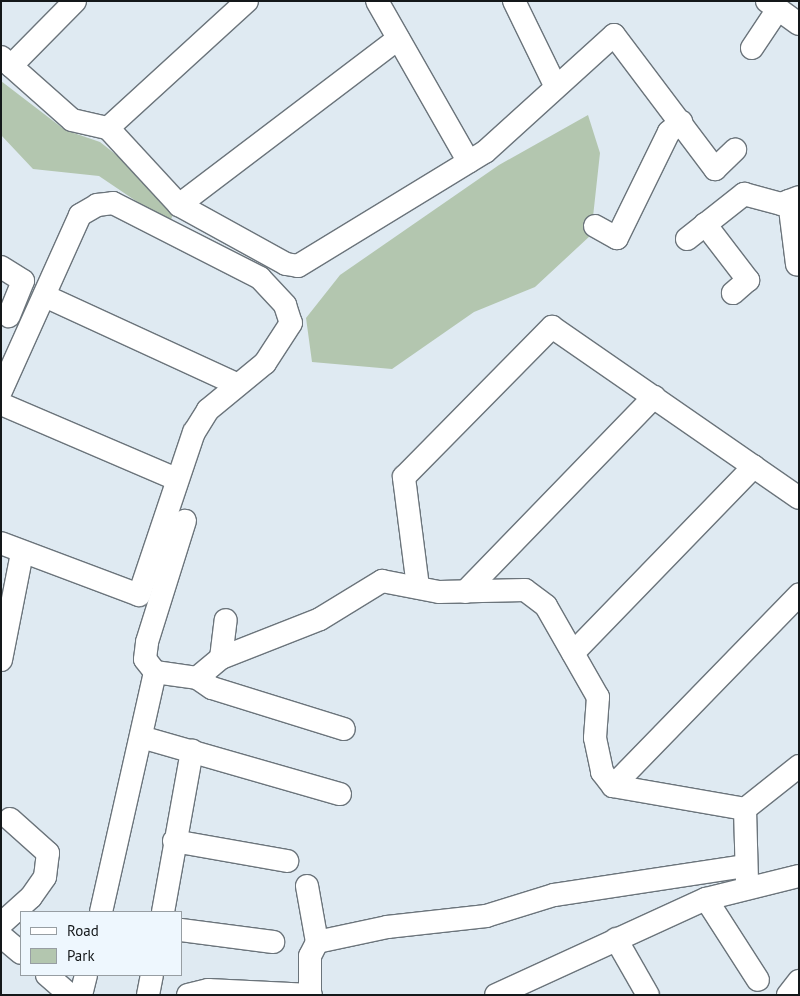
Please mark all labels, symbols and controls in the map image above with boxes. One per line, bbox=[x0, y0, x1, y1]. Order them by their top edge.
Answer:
legend bbox=[20, 911, 182, 976]
text: Road bbox=[67, 921, 99, 940]
text: Park bbox=[67, 946, 95, 965]

